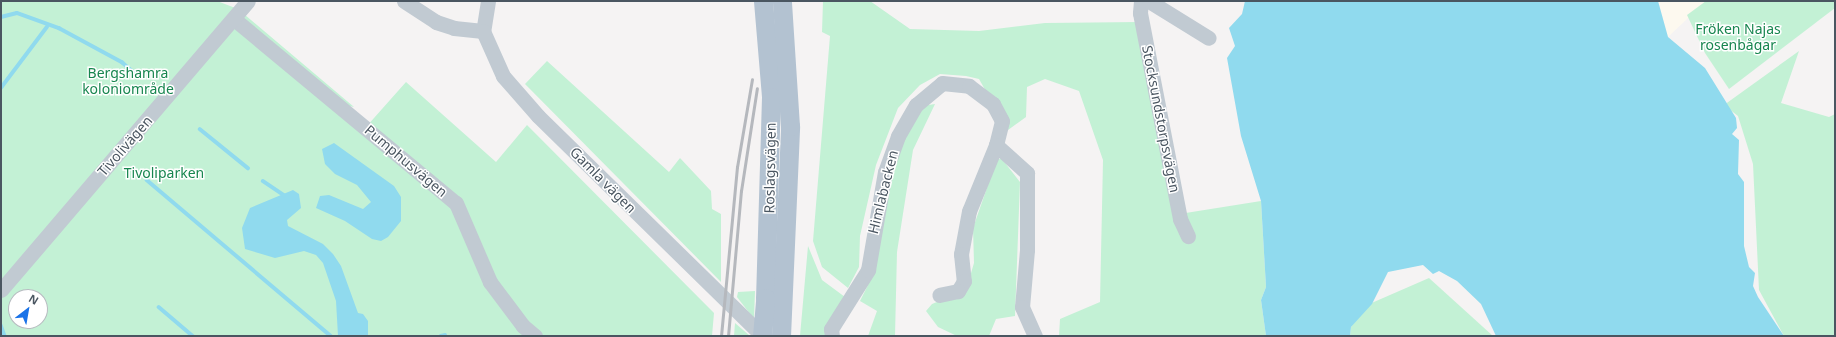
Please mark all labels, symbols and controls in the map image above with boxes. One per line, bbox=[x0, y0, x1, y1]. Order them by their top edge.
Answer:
park label: Fröken Najas rosenbågar bbox=[1695, 21, 1781, 54]
street label: Stocksundstorpsvägen bbox=[1138, 44, 1184, 194]
park label: Bergshamra koloniområde bbox=[82, 65, 174, 98]
street label: Tivolivägen bbox=[94, 112, 156, 180]
street label: Pumphusvägen bbox=[361, 121, 451, 201]
street label: Roslagsvägen bbox=[761, 122, 779, 214]
street label: Gamla vägen bbox=[567, 144, 639, 216]
street label: Himlabacken bbox=[864, 148, 902, 236]
park label: Tivoliparken bbox=[124, 165, 204, 181]
north arrow bbox=[8, 289, 48, 329]
text: N bbox=[26, 290, 42, 308]

